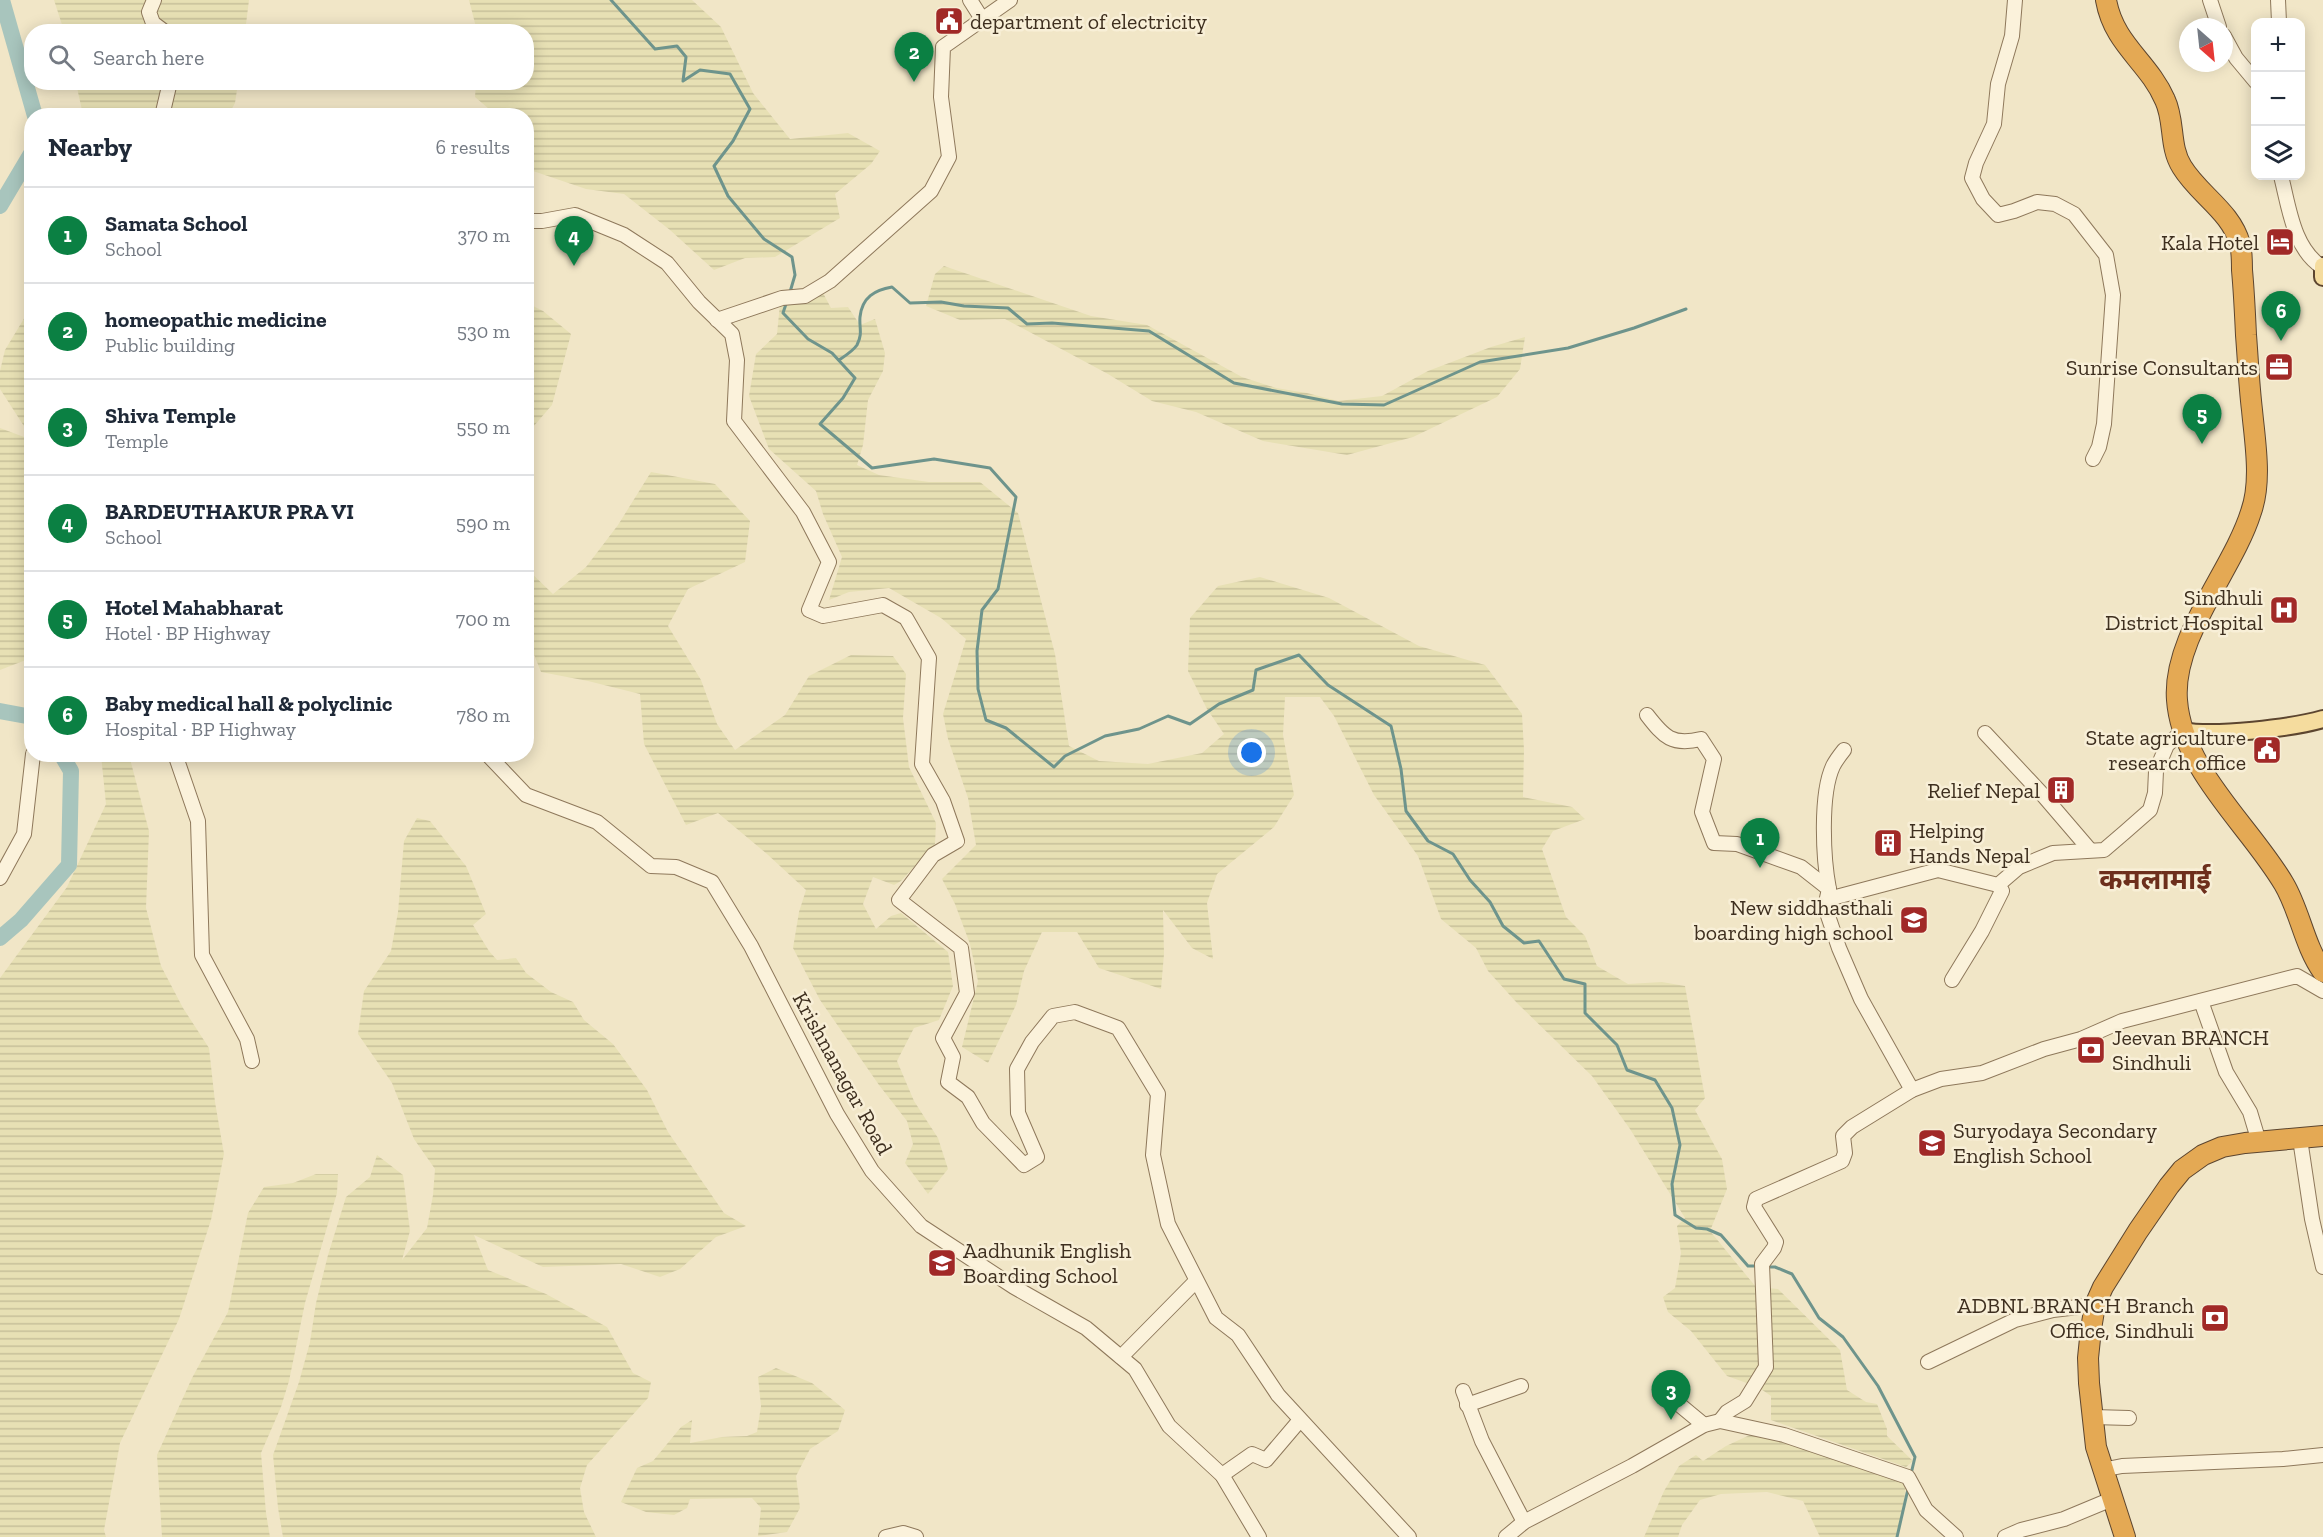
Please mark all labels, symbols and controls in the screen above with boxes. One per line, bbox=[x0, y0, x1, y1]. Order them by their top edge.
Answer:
public building icon: department of electricity bbox=[933, 5, 965, 37]
place label: department of electricity bbox=[970, 8, 1208, 35]
north arrow bbox=[2179, 18, 2233, 72]
map controls bbox=[2251, 18, 2305, 180]
button: + bbox=[2251, 18, 2305, 72]
search box bbox=[24, 24, 534, 90]
pin: 2 bbox=[894, 32, 934, 82]
icon: search bbox=[45, 41, 78, 74]
text: Search here bbox=[93, 44, 204, 71]
button: − bbox=[2251, 72, 2305, 126]
button: layers bbox=[2251, 126, 2305, 180]
text: Nearby bbox=[48, 131, 132, 163]
text: 6 results bbox=[436, 135, 510, 159]
text: Samata School bbox=[105, 210, 247, 237]
pin: 4 bbox=[554, 216, 594, 266]
text: 1 bbox=[63, 223, 72, 247]
text: 370 m bbox=[457, 223, 510, 247]
hotel icon: Kala Hotel bbox=[2264, 226, 2296, 258]
place label: Kala Hotel bbox=[2161, 229, 2259, 256]
text: School bbox=[105, 237, 162, 261]
pin: 6 bbox=[2262, 292, 2300, 341]
text: homeopathic medicine bbox=[105, 306, 327, 333]
text: 2 bbox=[62, 319, 73, 343]
text: 530 m bbox=[457, 319, 510, 343]
text: Public building bbox=[105, 333, 235, 357]
office icon: Sunrise Consultants bbox=[2263, 351, 2295, 383]
place label: Sunrise Consultants bbox=[2066, 354, 2258, 381]
pin: 5 bbox=[2182, 394, 2222, 444]
text: Shiva Temple bbox=[105, 402, 236, 429]
text: 3 bbox=[62, 415, 73, 439]
text: 550 m bbox=[456, 415, 510, 439]
text: Temple bbox=[105, 429, 169, 453]
text: BARDEUTHAKUR PRA VI bbox=[105, 498, 354, 525]
text: 4 bbox=[62, 511, 73, 535]
text: 590 m bbox=[456, 511, 510, 535]
text: School bbox=[105, 525, 162, 549]
place label: Sindhuli District Hospital bbox=[2105, 584, 2263, 636]
text: Hotel Mahabharat bbox=[105, 594, 283, 621]
hospital icon: Sindhuli District Hospital bbox=[2268, 594, 2300, 626]
text: 5 bbox=[62, 607, 73, 631]
text: 700 m bbox=[456, 607, 510, 631]
text: Hotel · BP Highway bbox=[105, 621, 270, 645]
text: Baby medical hall & polyclinic bbox=[105, 690, 392, 717]
text: 6 bbox=[62, 703, 73, 727]
text: 780 m bbox=[457, 703, 510, 727]
text: Hospital · BP Highway bbox=[105, 717, 296, 741]
place label: State agriculture research office bbox=[2085, 724, 2246, 776]
public building icon: State agriculture research office bbox=[2251, 734, 2283, 766]
your location bbox=[1237, 738, 1266, 767]
building icon: Relief Nepal bbox=[2045, 774, 2077, 806]
place label: Relief Nepal bbox=[1927, 777, 2040, 804]
place label: Helping Hands Nepal bbox=[1909, 817, 2030, 869]
pin: 1 bbox=[1740, 818, 1780, 868]
building icon: Helping Hands Nepal bbox=[1872, 827, 1904, 859]
district label: कमलामाई bbox=[2099, 863, 2212, 896]
place label: New siddhasthali boarding high school bbox=[1693, 894, 1893, 946]
school or university icon: New siddhasthali boarding high school bbox=[1898, 904, 1930, 936]
street label: Krishnanagar Road bbox=[787, 987, 898, 1159]
place label: Jeevan BRANCH Sindhuli bbox=[2112, 1024, 2269, 1076]
bank icon: Jeevan BRANCH Sindhuli bbox=[2075, 1034, 2107, 1066]
place label: Suryodaya Secondary English School bbox=[1953, 1117, 2158, 1169]
school or university icon: Suryodaya Secondary English School bbox=[1916, 1127, 1948, 1159]
place label: Aadhunik English Boarding School bbox=[963, 1237, 1132, 1289]
school or university icon: Aadhunik English Boarding School bbox=[926, 1247, 958, 1279]
place label: ADBNL BRANCH Branch Office, Sindhuli bbox=[1957, 1292, 2195, 1344]
bank icon: ADBNL BRANCH Branch Office, Sindhuli bbox=[2199, 1302, 2231, 1334]
pin: 3 bbox=[1652, 1370, 1690, 1420]

